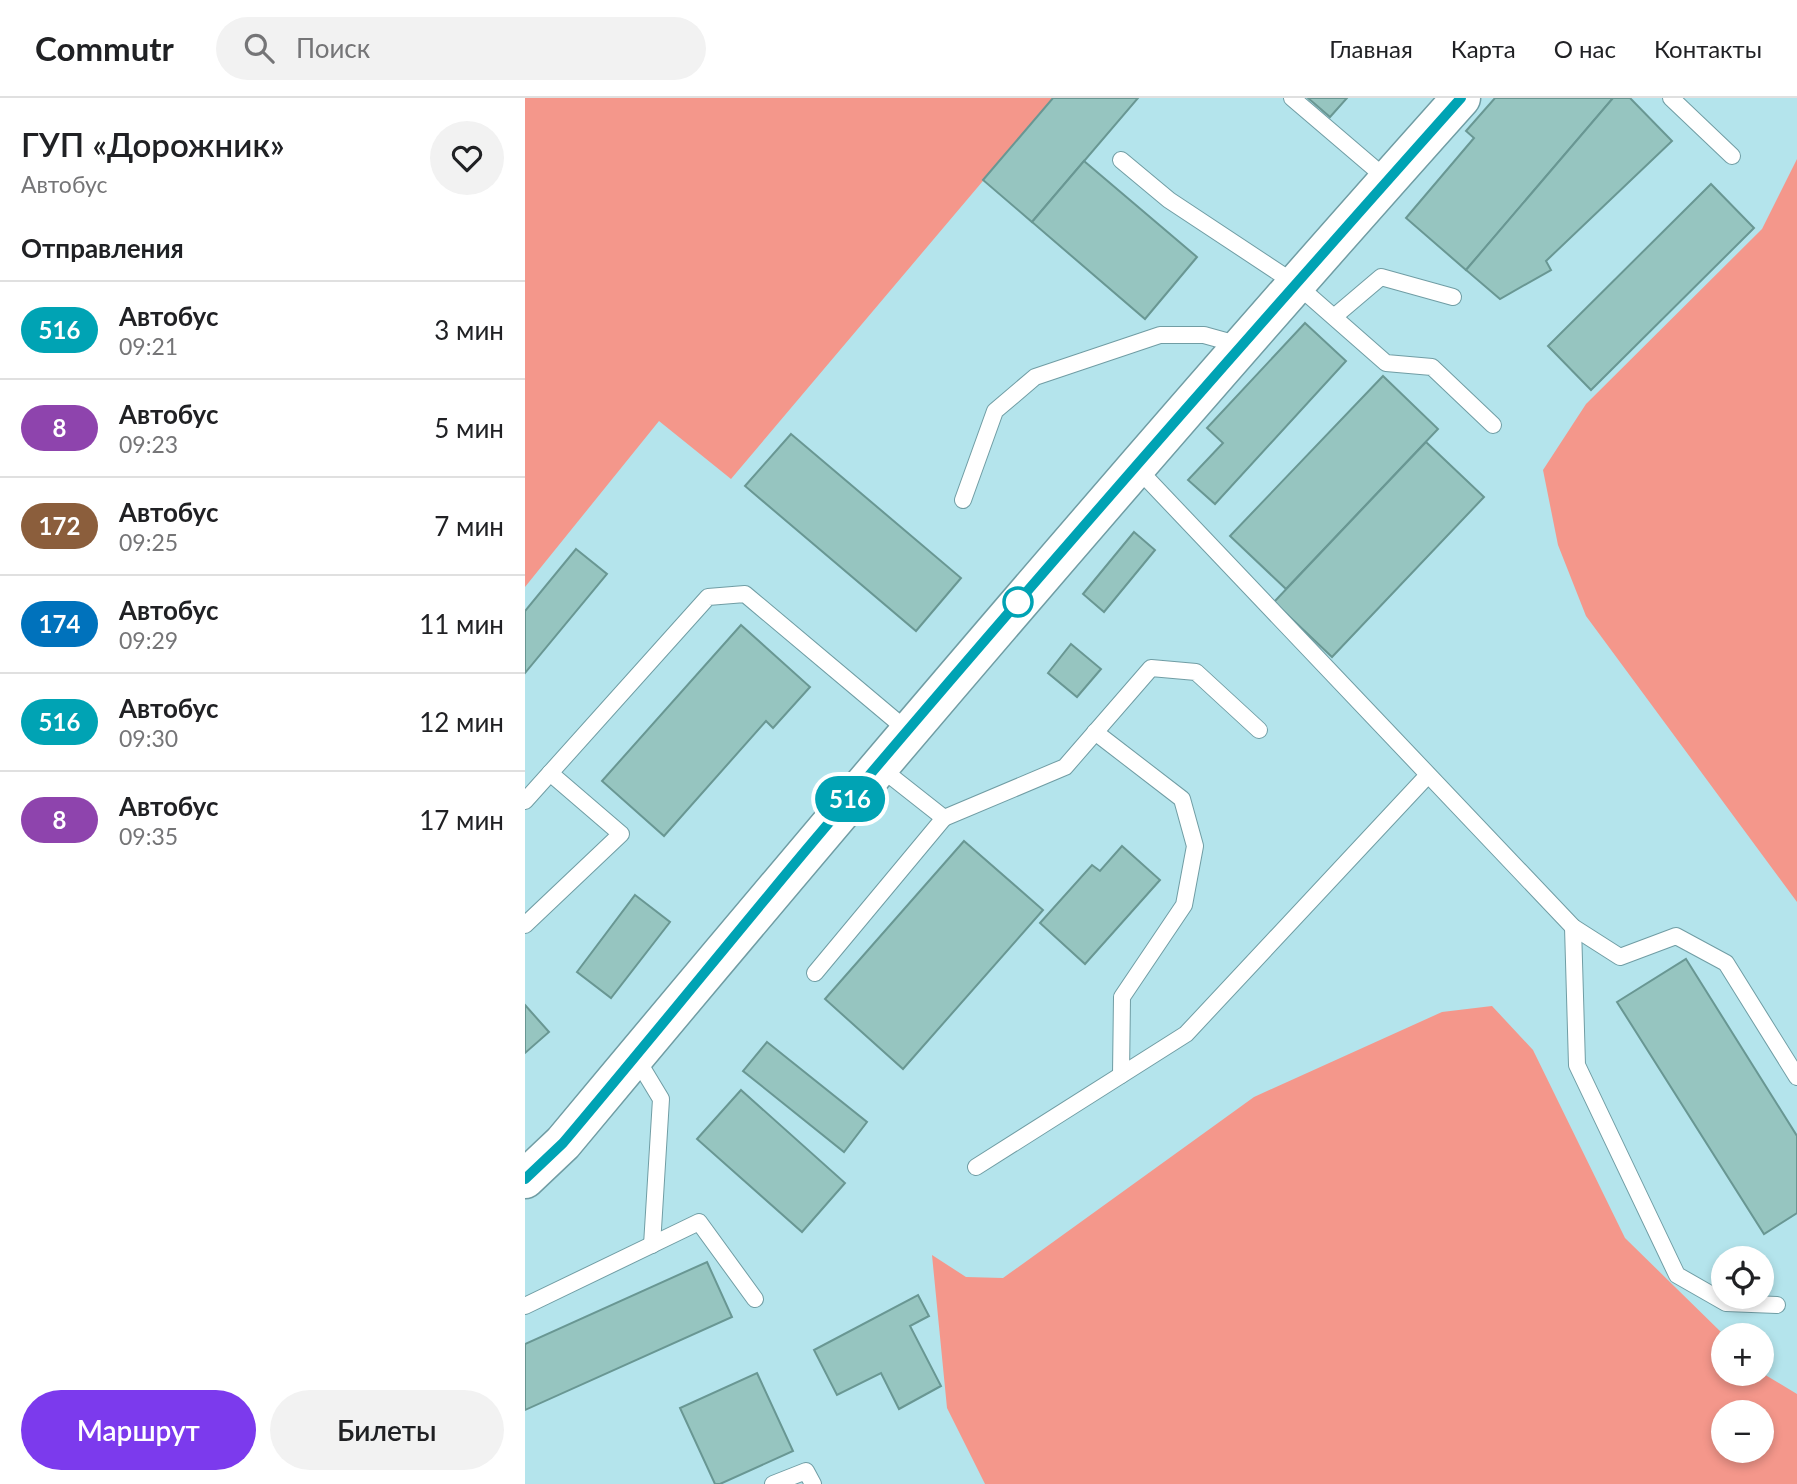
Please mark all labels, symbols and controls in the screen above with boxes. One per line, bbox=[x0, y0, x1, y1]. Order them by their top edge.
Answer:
search box bbox=[216, 17, 706, 80]
text: Commutr bbox=[35, 28, 174, 68]
icon: search bbox=[240, 29, 278, 67]
text: Поиск bbox=[296, 32, 370, 64]
text: Главная bbox=[1329, 34, 1413, 63]
text: Карта bbox=[1451, 34, 1516, 63]
text: О нас bbox=[1554, 34, 1616, 63]
text: Контакты bbox=[1654, 34, 1762, 63]
button: heart bbox=[430, 121, 504, 195]
text: ГУП «Дорожник» bbox=[21, 124, 285, 164]
text: Автобус bbox=[21, 170, 107, 198]
text: Отправления bbox=[21, 232, 184, 264]
text: Автобус bbox=[119, 300, 218, 332]
text: 3 мин bbox=[434, 314, 504, 346]
text: 516 bbox=[39, 315, 80, 344]
text: 09:21 bbox=[119, 332, 178, 360]
text: Автобус bbox=[119, 398, 218, 430]
text: 5 мин bbox=[434, 412, 504, 444]
text: 8 bbox=[53, 413, 66, 442]
text: 09:23 bbox=[119, 430, 178, 458]
text: Автобус bbox=[119, 496, 218, 528]
text: 7 мин bbox=[434, 510, 504, 542]
text: 172 bbox=[39, 511, 80, 540]
text: 09:25 bbox=[119, 528, 178, 556]
unlabelled marker bbox=[1003, 587, 1033, 617]
text: Автобус bbox=[119, 594, 218, 626]
text: 11 мин bbox=[419, 608, 504, 640]
text: 174 bbox=[39, 609, 80, 638]
text: 09:29 bbox=[119, 626, 178, 654]
text: Автобус bbox=[119, 692, 218, 724]
text: 12 мин bbox=[419, 706, 504, 738]
text: 516 bbox=[39, 707, 80, 736]
text: 09:30 bbox=[119, 724, 178, 752]
line badge: 516 bbox=[810, 776, 890, 822]
text: 516 bbox=[829, 784, 871, 813]
text: Автобус bbox=[119, 790, 218, 822]
text: 17 мин bbox=[419, 804, 504, 836]
text: 8 bbox=[53, 805, 66, 834]
text: 09:35 bbox=[119, 822, 178, 850]
map controls bbox=[1711, 1246, 1774, 1463]
button: locate bbox=[1711, 1246, 1774, 1309]
button: + bbox=[1711, 1323, 1774, 1386]
button: Маршрут bbox=[21, 1390, 256, 1470]
button: Билеты bbox=[270, 1390, 504, 1470]
button: − bbox=[1711, 1400, 1774, 1463]

